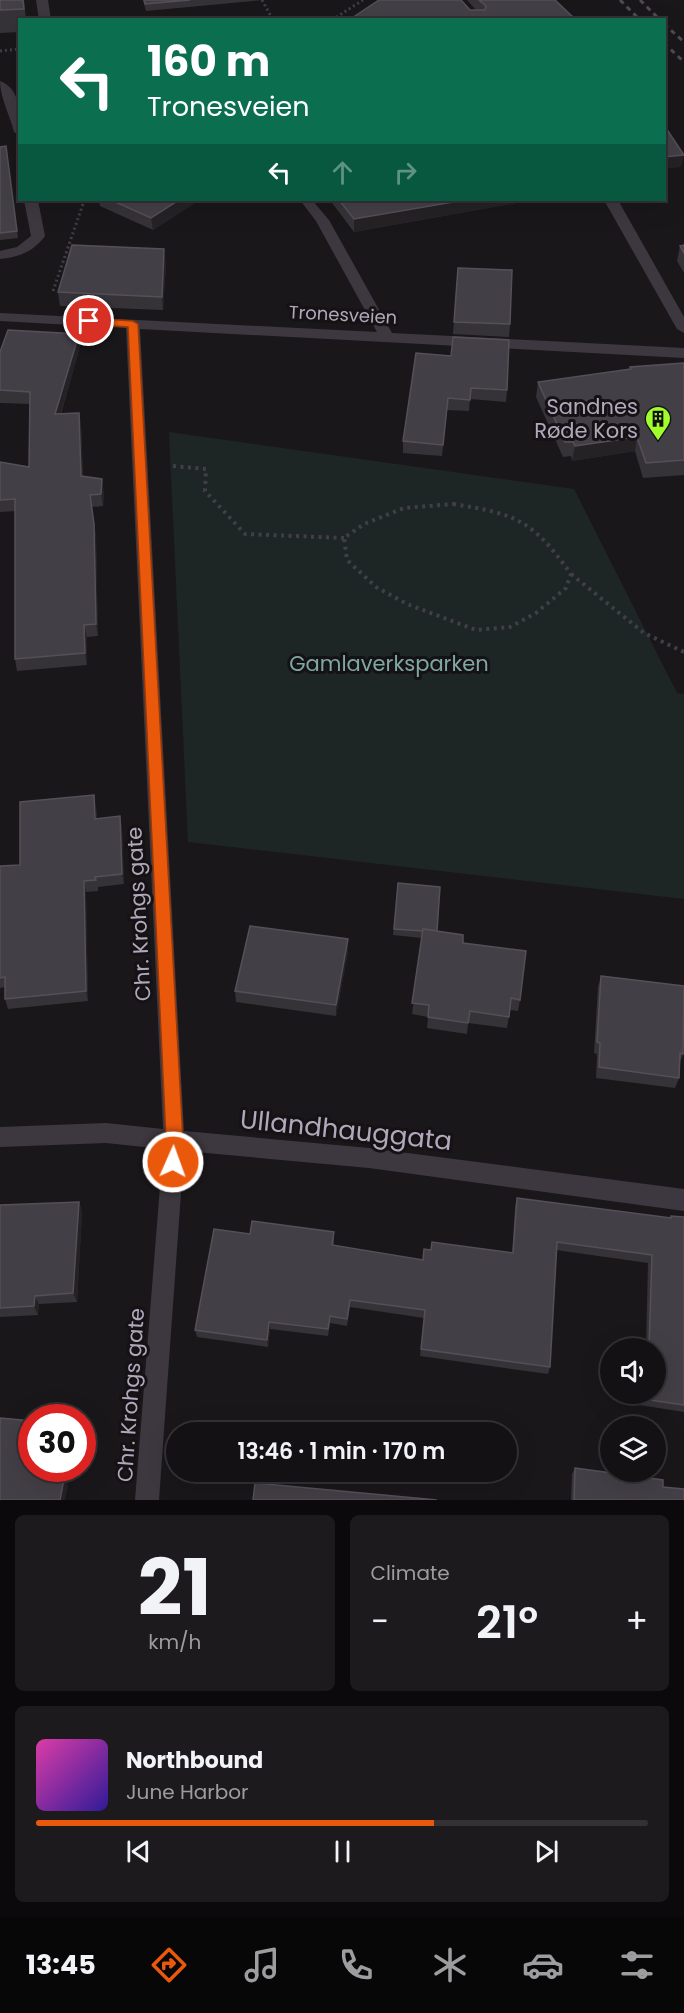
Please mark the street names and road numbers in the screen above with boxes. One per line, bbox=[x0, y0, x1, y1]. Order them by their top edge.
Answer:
street label: Tronesveien bbox=[288, 299, 398, 330]
street label: Chr. Krohgs gate bbox=[119, 826, 158, 1002]
street label: Ullandhauggata bbox=[238, 1101, 454, 1159]
street label: Chr. Krohgs gate bbox=[110, 1307, 151, 1483]

